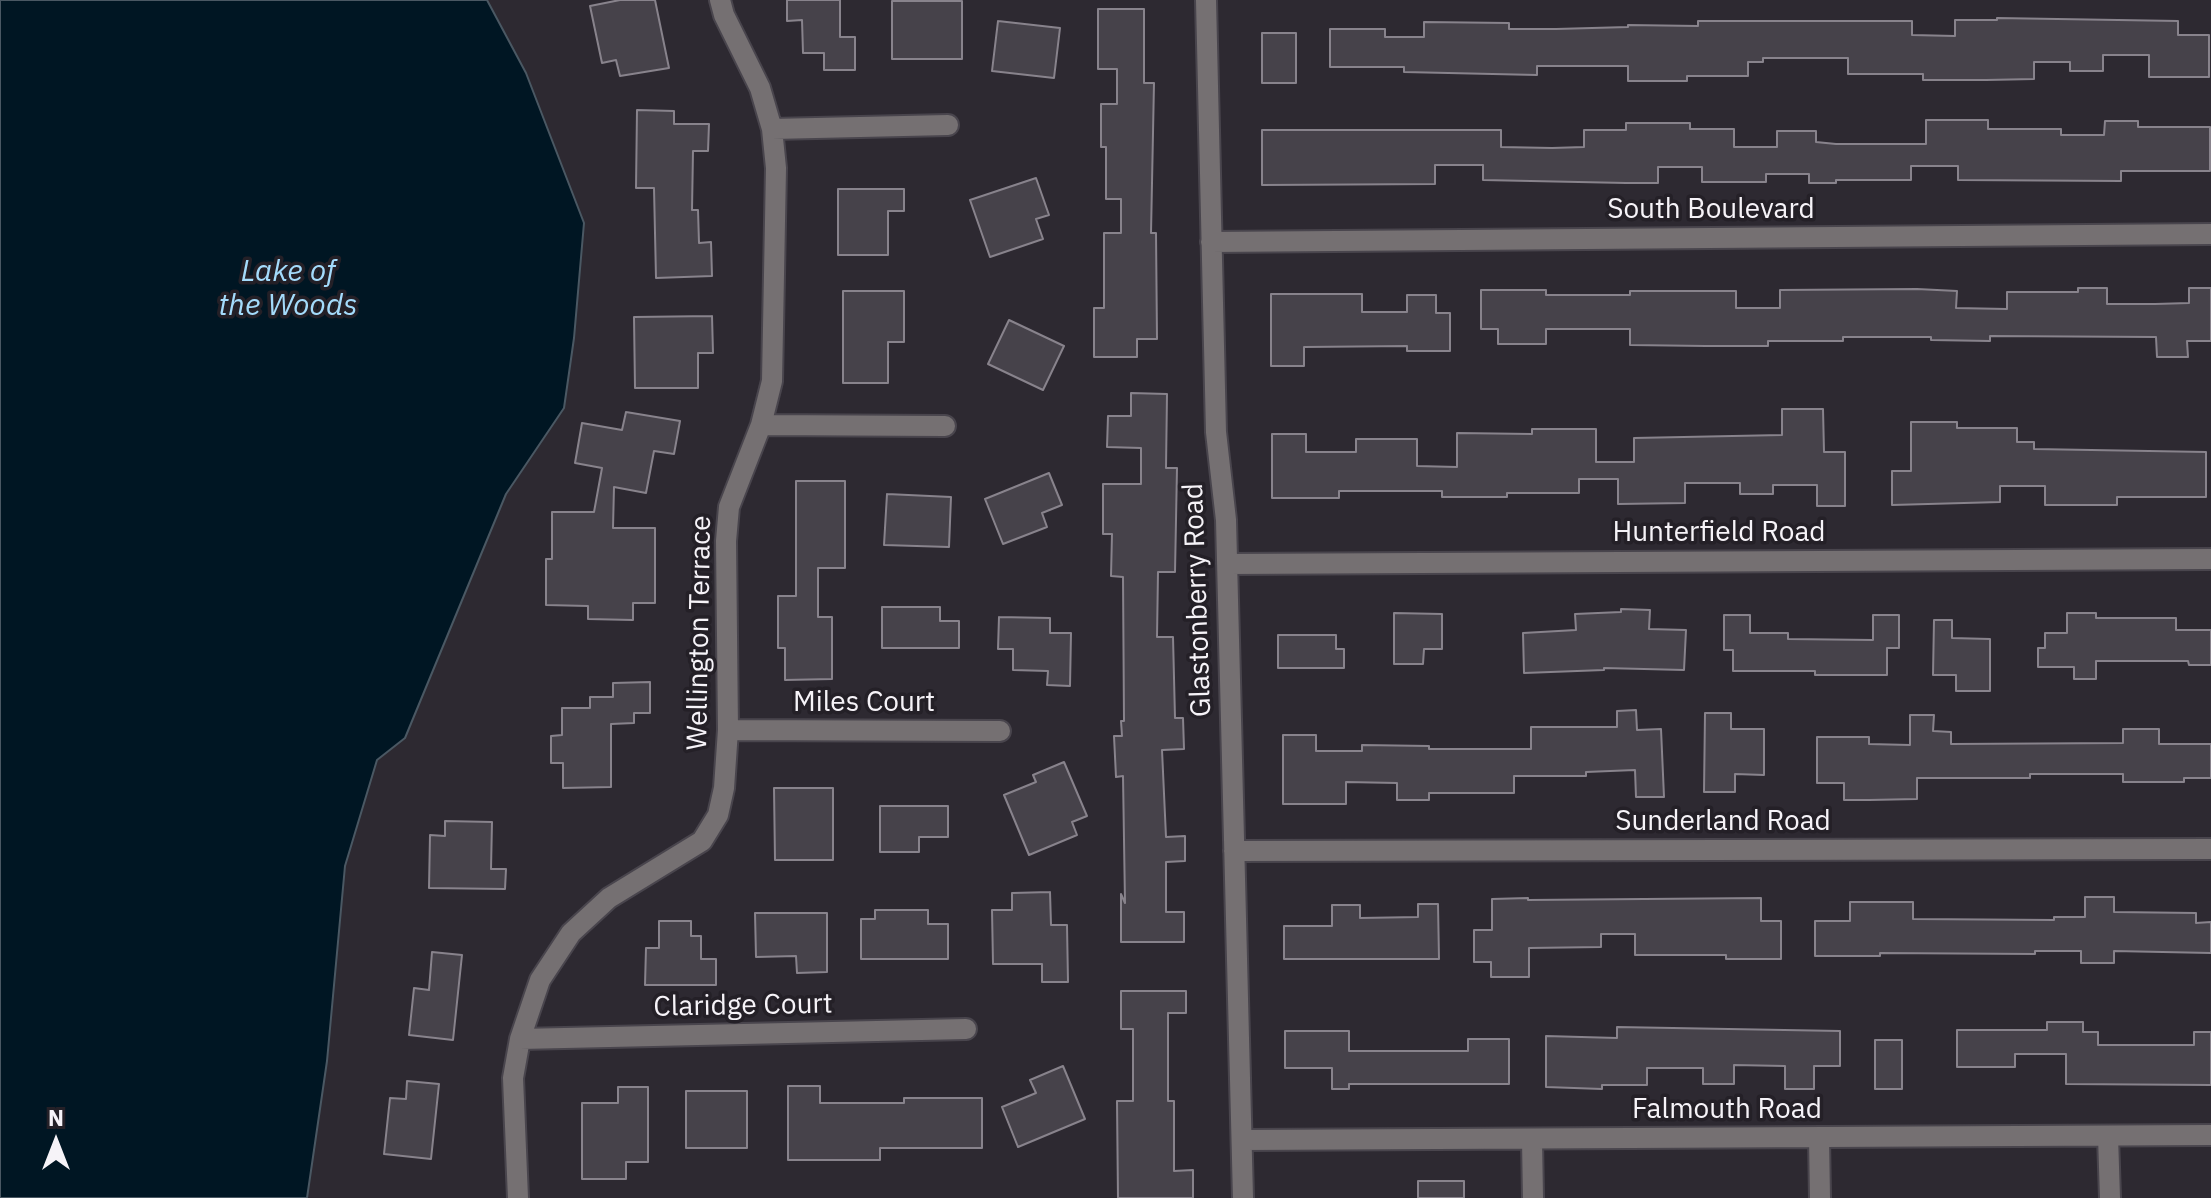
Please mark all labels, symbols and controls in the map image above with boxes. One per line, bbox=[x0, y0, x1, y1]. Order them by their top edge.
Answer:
street label: South Boulevard bbox=[1607, 193, 1815, 227]
water label: Lake of the Woods bbox=[219, 254, 357, 324]
street label: Glastonberry Road bbox=[1177, 482, 1219, 718]
street label: Wellington Terrace bbox=[681, 515, 719, 751]
street label: Hunterfield Road bbox=[1612, 516, 1826, 550]
street label: Miles Court bbox=[793, 686, 935, 720]
street label: Sunderland Road bbox=[1615, 805, 1831, 839]
street label: Claridge Court bbox=[653, 988, 833, 1024]
street label: Falmouth Road bbox=[1632, 1093, 1822, 1127]
north arrow bbox=[16, 1102, 96, 1182]
text: N bbox=[48, 1103, 64, 1132]

